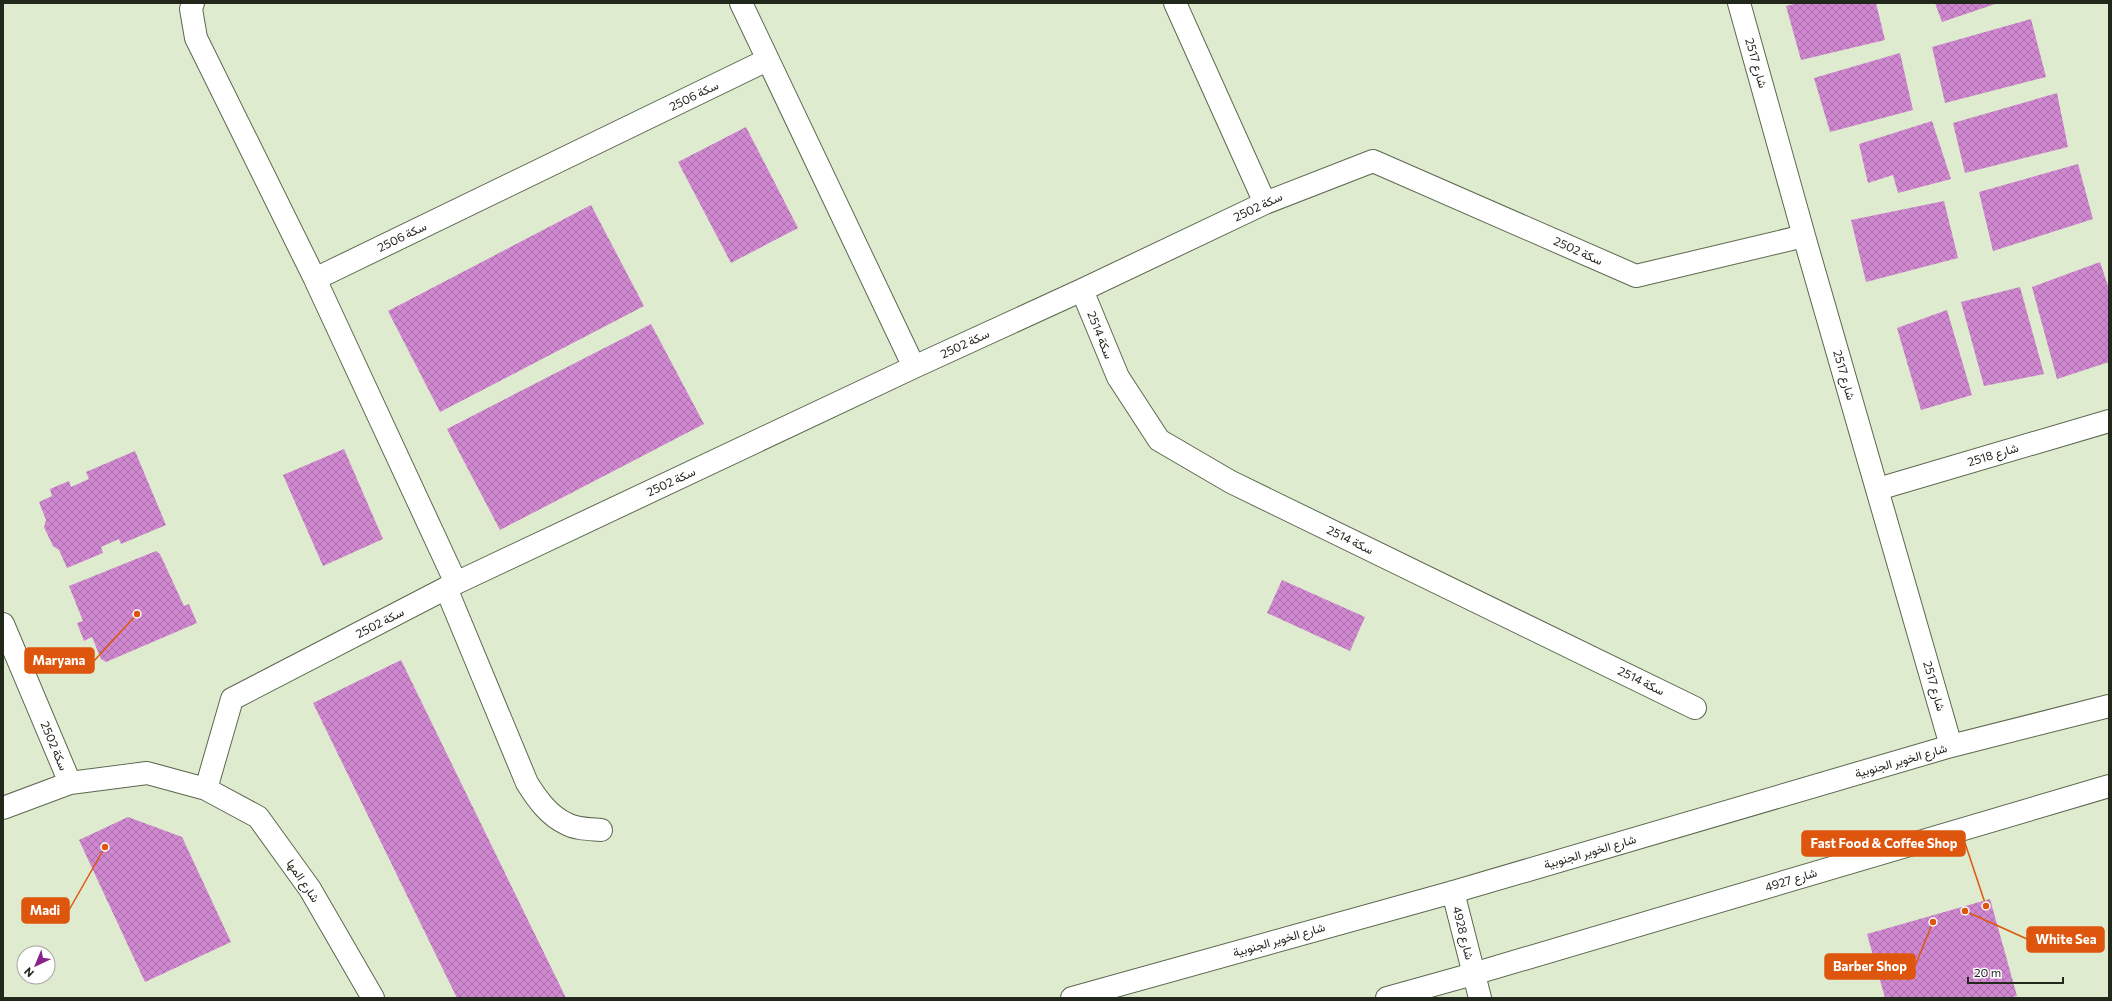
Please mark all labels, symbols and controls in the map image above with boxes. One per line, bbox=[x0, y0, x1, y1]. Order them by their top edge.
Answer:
street label: 2517 شارع bbox=[1740, 36, 1771, 90]
street label: سكة 2506 bbox=[667, 77, 720, 113]
street label: 2502 سكة bbox=[1231, 189, 1284, 223]
street label: سكة 2506 bbox=[375, 218, 428, 254]
street label: 2502 سكة bbox=[1552, 233, 1605, 267]
street label: سكة 2514 bbox=[1085, 309, 1117, 360]
street label: 2502 سكة bbox=[938, 326, 991, 360]
street label: 2517 شارع bbox=[1828, 348, 1859, 402]
street label: 2518 شارع bbox=[1966, 440, 2021, 471]
street label: 2502 سكة bbox=[644, 464, 697, 498]
street label: سكة 2514 bbox=[1325, 522, 1376, 556]
street label: 2502 سكة bbox=[353, 604, 406, 640]
callout: Maryana bbox=[25, 648, 94, 673]
text: Maryana bbox=[33, 652, 86, 668]
street label: 2517 شارع bbox=[1918, 659, 1949, 713]
street label: سكة 2514 bbox=[1616, 663, 1667, 697]
street label: سكة 2502 bbox=[38, 719, 72, 772]
street label: شارع الخوير الجنوبية bbox=[1853, 740, 1949, 783]
street label: شارع الخوير الجنوبية bbox=[1542, 831, 1638, 874]
callout: Fast Food & Coffee Shop bbox=[1802, 831, 1965, 856]
text: Fast Food & Coffee Shop bbox=[1810, 835, 1958, 851]
street label: شارع المها bbox=[282, 856, 323, 906]
street label: شارع 4927 bbox=[1763, 864, 1819, 896]
callout: Madi bbox=[22, 898, 69, 923]
text: Madi bbox=[30, 902, 60, 918]
street label: 4928 شارع bbox=[1448, 904, 1477, 962]
street label: شارع الخوير الجنوبية bbox=[1231, 919, 1327, 962]
callout: White Sea bbox=[2027, 927, 2104, 952]
text: White Sea bbox=[2035, 931, 2097, 947]
north arrow bbox=[16, 945, 56, 985]
callout: Barber Shop bbox=[1825, 954, 1915, 979]
text: Barber Shop bbox=[1833, 958, 1907, 974]
scale bar bbox=[1968, 959, 2063, 985]
text: N bbox=[21, 965, 36, 980]
text: 20 m bbox=[1974, 965, 2001, 979]

